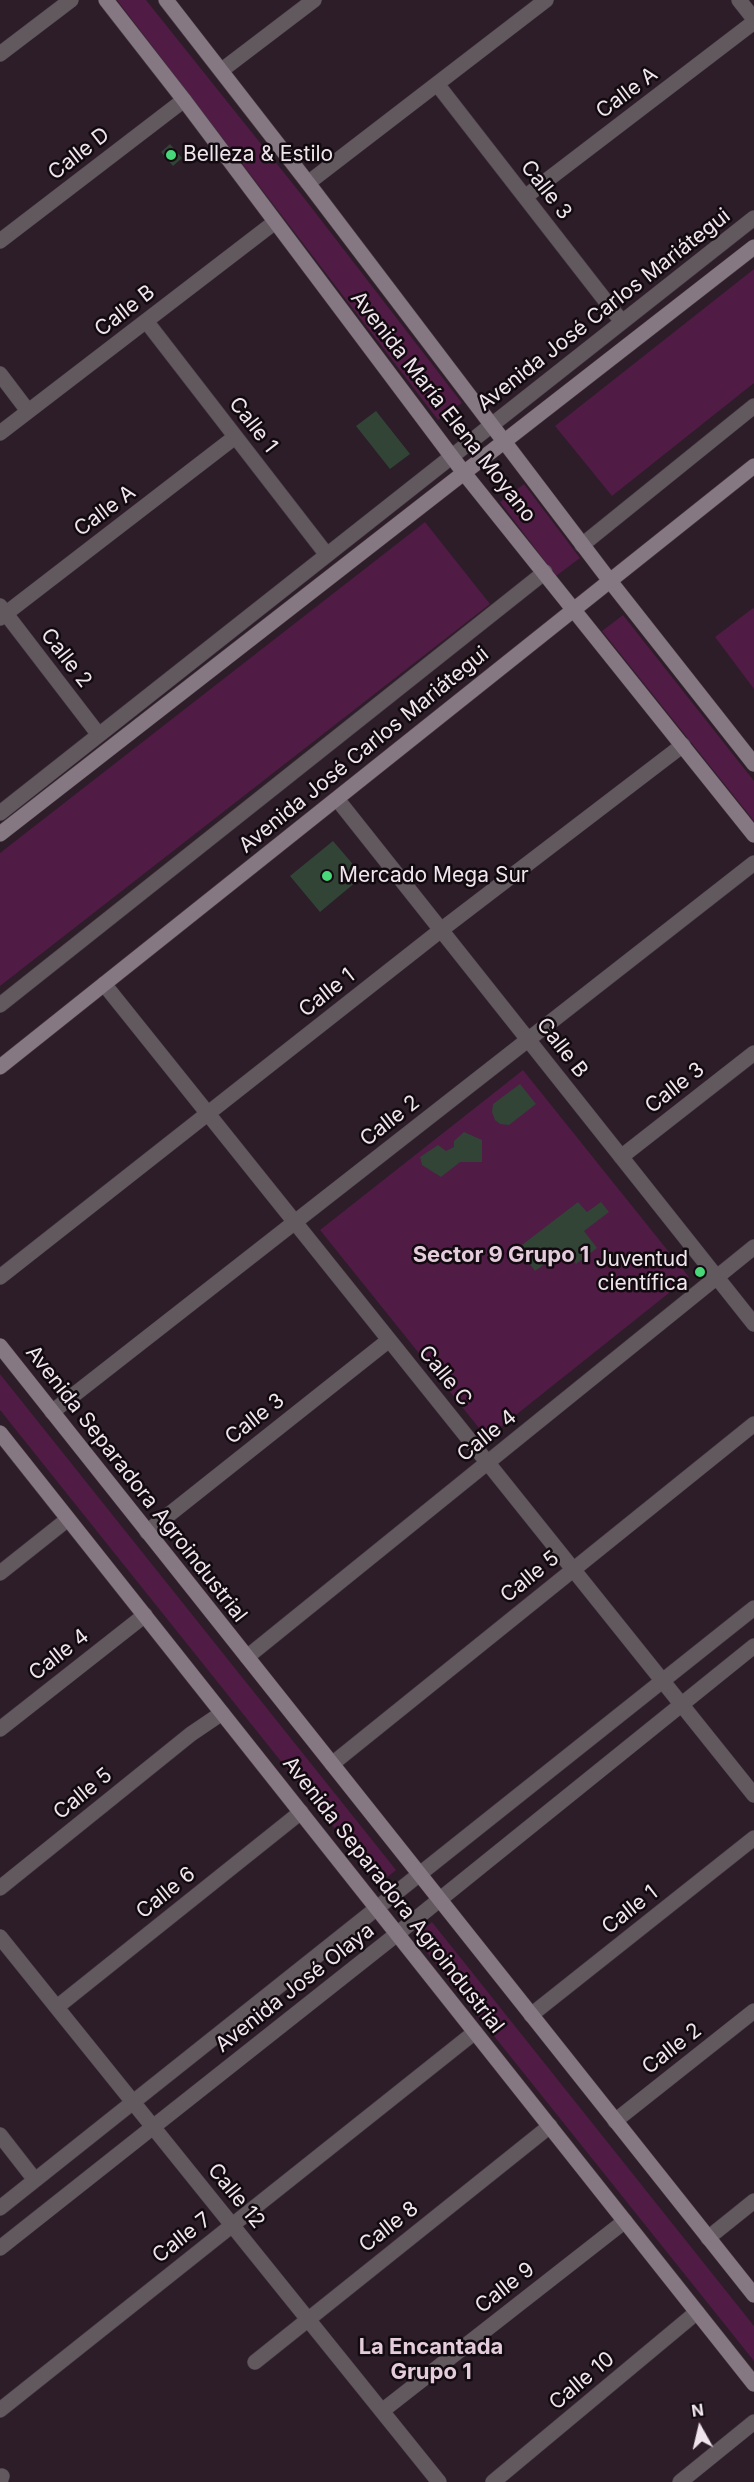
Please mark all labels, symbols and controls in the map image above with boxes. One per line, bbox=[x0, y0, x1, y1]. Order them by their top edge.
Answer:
street label: Calle A bbox=[591, 62, 663, 124]
street label: Calle D bbox=[43, 122, 115, 186]
place label: Belleza & Estilo bbox=[183, 142, 333, 168]
marker: Belleza & Estilo bbox=[164, 148, 178, 162]
street label: Calle 3 bbox=[515, 155, 577, 225]
street label: Avenida José Carlos Mariátegui bbox=[473, 203, 735, 417]
street label: Calle B bbox=[90, 280, 160, 342]
street label: Avenida María Elena Moyano bbox=[345, 286, 541, 528]
street label: Calle 1 bbox=[223, 392, 283, 458]
street label: Calle A bbox=[69, 480, 141, 542]
street label: Calle 2 bbox=[35, 623, 97, 693]
street label: Avenida José Carlos Mariátegui bbox=[234, 641, 494, 859]
place label: Mercado Mega Sur bbox=[339, 863, 529, 889]
marker: Mercado Mega Sur bbox=[320, 869, 334, 883]
street label: Calle 1 bbox=[294, 963, 360, 1023]
street label: Calle B bbox=[531, 1013, 593, 1083]
street label: Calle 3 bbox=[640, 1057, 710, 1119]
street label: Calle 2 bbox=[355, 1090, 425, 1152]
district label: Sector 9 Grupo 1 bbox=[413, 1242, 589, 1268]
place label: Juventud científica bbox=[595, 1247, 688, 1297]
marker: Juventud científica bbox=[693, 1265, 707, 1279]
street label: Avenida Separadora Agroindustrial bbox=[20, 1341, 252, 1627]
street label: Calle C bbox=[413, 1341, 477, 1411]
street label: Calle 3 bbox=[220, 1388, 290, 1450]
street label: Calle 4 bbox=[452, 1404, 522, 1468]
street label: Calle 5 bbox=[496, 1546, 564, 1608]
street label: Calle 4 bbox=[24, 1624, 94, 1686]
street label: Avenida Separadora Agroindustrial bbox=[277, 1752, 509, 2038]
street label: Calle 5 bbox=[49, 1763, 117, 1825]
street label: Calle 6 bbox=[131, 1862, 201, 1924]
street label: Calle 1 bbox=[597, 1880, 663, 1940]
street label: Avenida José Olaya bbox=[211, 1918, 379, 2058]
street label: Calle 2 bbox=[637, 2018, 707, 2080]
street label: Calle 12 bbox=[202, 2158, 270, 2234]
street label: Calle 8 bbox=[354, 2196, 424, 2258]
street label: Calle 7 bbox=[148, 2207, 216, 2269]
street label: Calle 9 bbox=[470, 2257, 540, 2319]
district label: La Encantada Grupo 1 bbox=[359, 2334, 503, 2386]
street label: Calle 10 bbox=[544, 2347, 620, 2415]
north arrow bbox=[670, 2398, 730, 2458]
text: N bbox=[690, 2399, 705, 2421]

